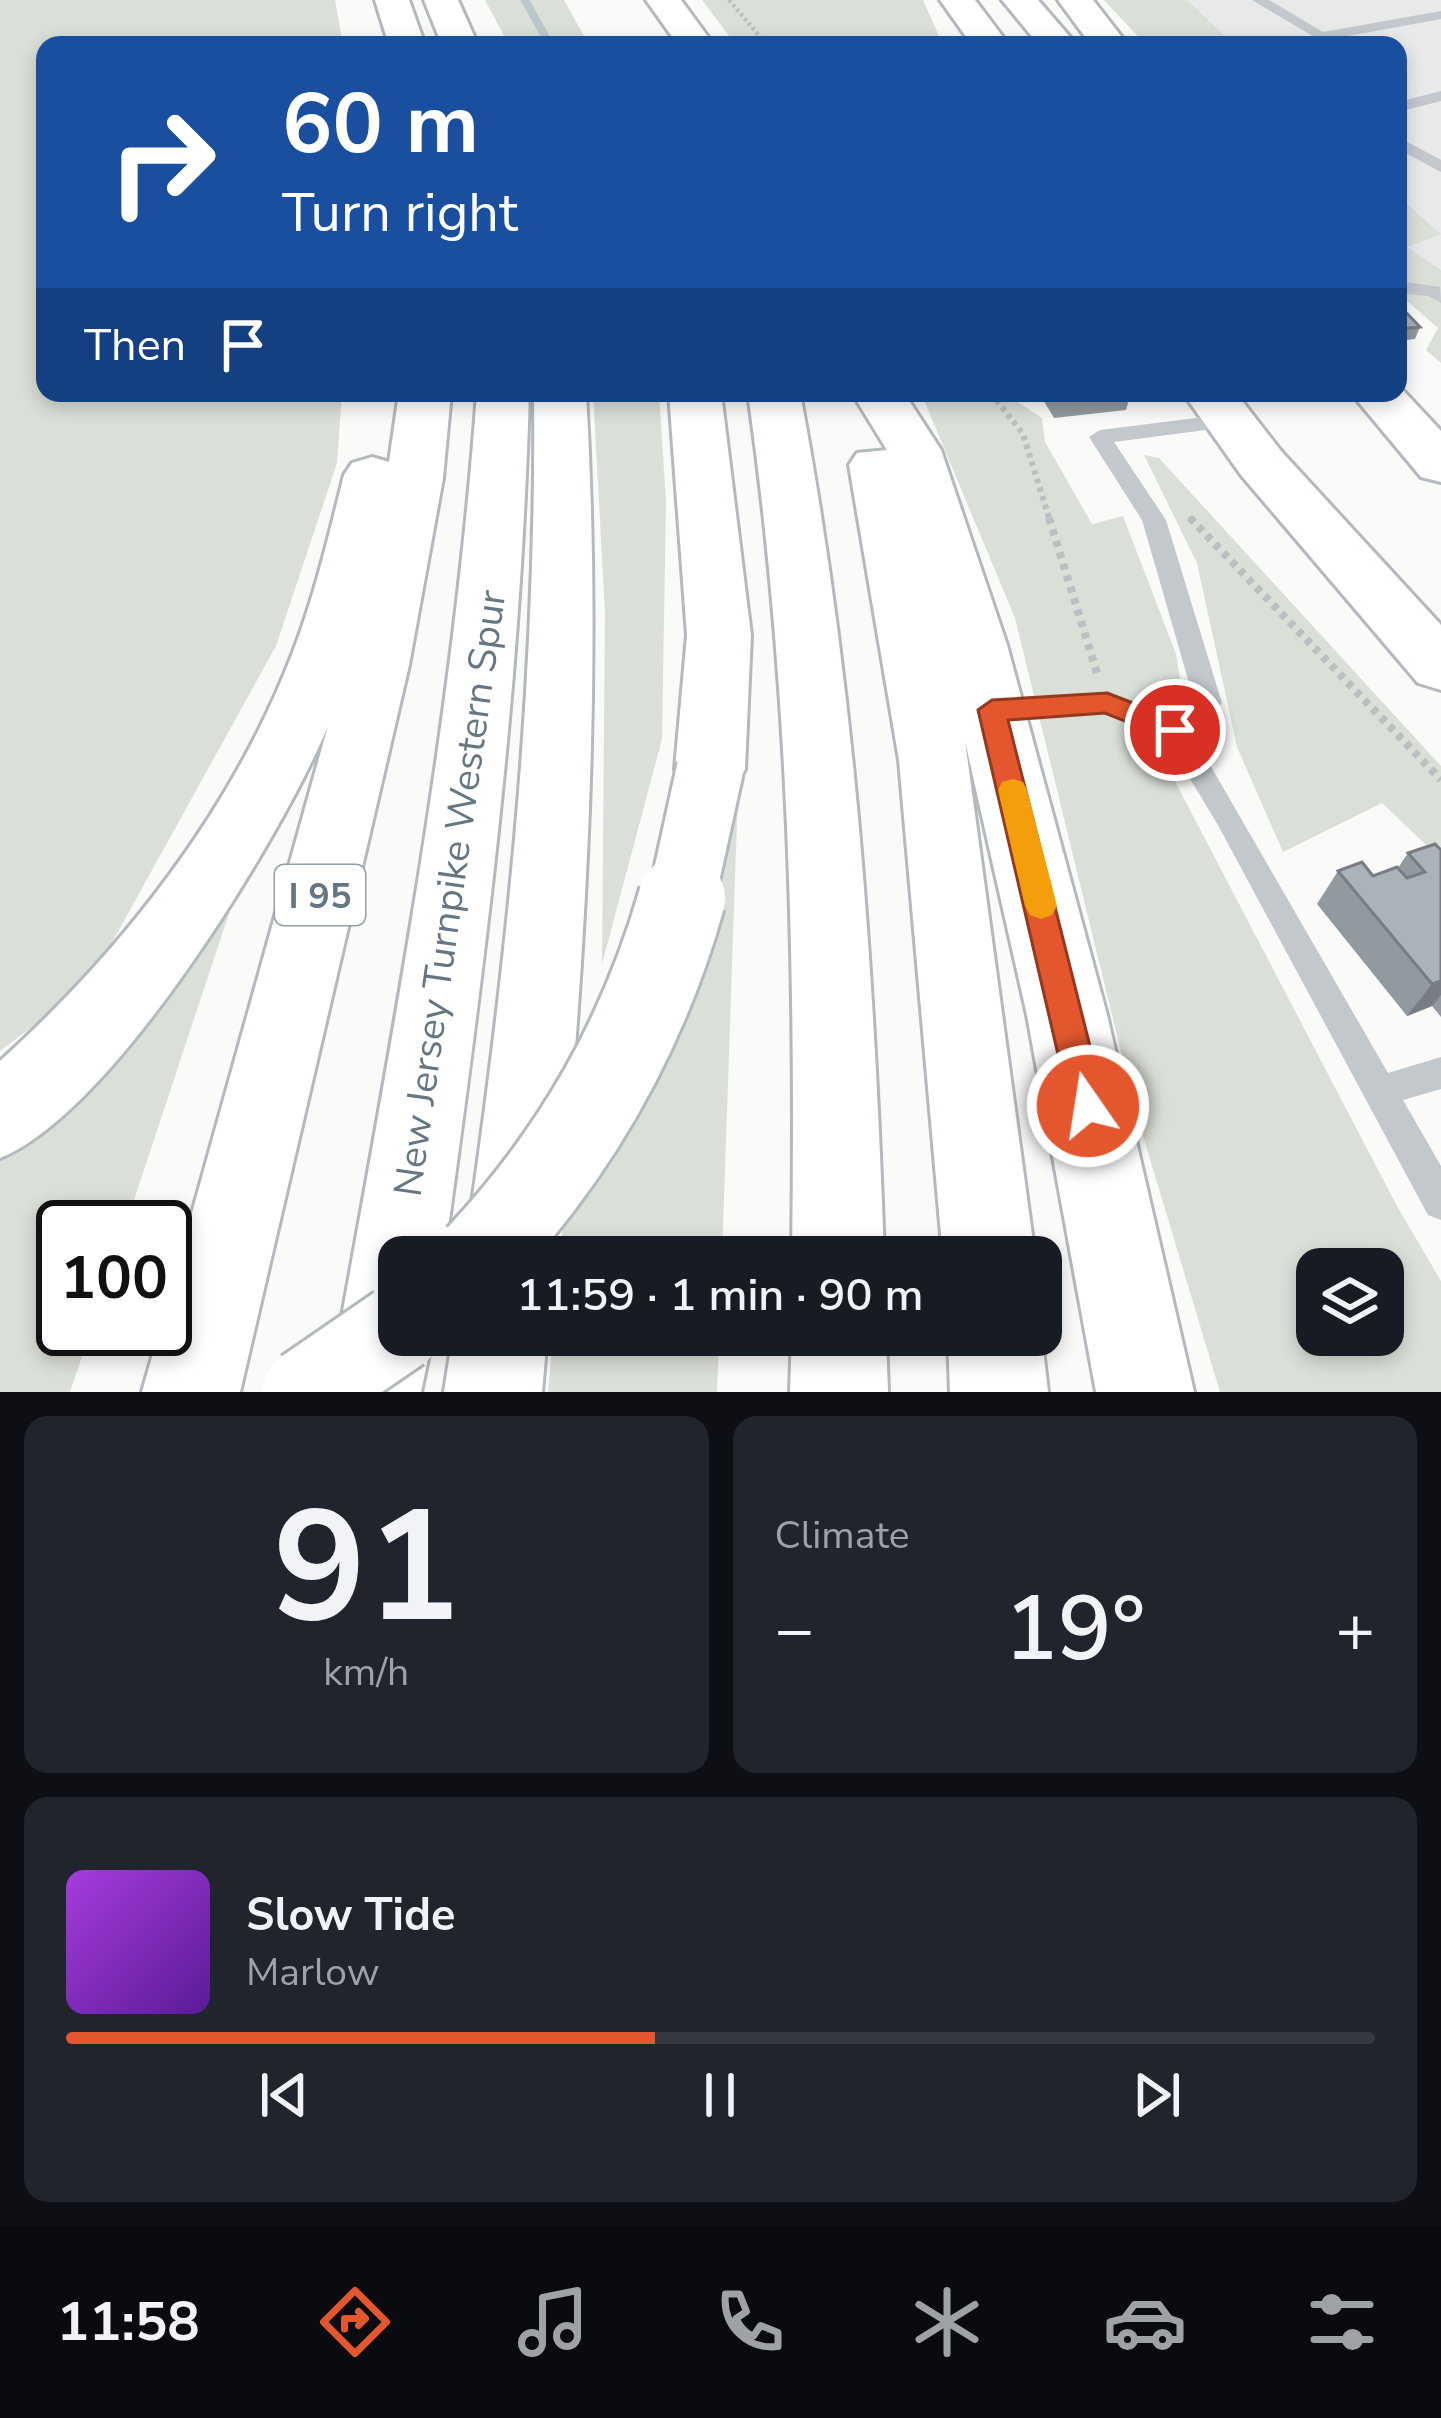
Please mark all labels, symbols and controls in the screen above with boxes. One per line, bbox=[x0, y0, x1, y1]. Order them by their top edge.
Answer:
text: 60 m bbox=[282, 67, 479, 182]
icon: right bbox=[84, 84, 240, 240]
text: Turn right bbox=[282, 176, 518, 250]
icon: arrive bbox=[210, 312, 276, 378]
text: Then bbox=[84, 315, 186, 376]
street label: New Jersey Turnpike Western Spur bbox=[382, 587, 519, 1200]
pin bbox=[1124, 679, 1226, 781]
icon: arrive bbox=[1142, 697, 1208, 763]
road number: I 95 bbox=[275, 865, 365, 925]
position arrow bbox=[1025, 1043, 1151, 1169]
speed limit sign: 100 bbox=[36, 1200, 192, 1356]
map controls bbox=[1296, 1248, 1404, 1356]
button: layers bbox=[1296, 1248, 1404, 1356]
text: 11:59 · 1 min · 90 m bbox=[517, 1265, 923, 1326]
text: 91 bbox=[273, 1461, 460, 1674]
text: Climate bbox=[775, 1509, 910, 1562]
text: 19° bbox=[1004, 1568, 1146, 1691]
text: − bbox=[775, 1585, 814, 1675]
text: + bbox=[1335, 1585, 1375, 1675]
text: km/h bbox=[323, 1646, 409, 1699]
text: Slow Tide bbox=[246, 1885, 455, 1946]
text: Marlow bbox=[246, 1946, 380, 1999]
icon: previous bbox=[251, 2062, 317, 2128]
icon: pause bbox=[687, 2062, 753, 2128]
icon: next bbox=[1124, 2062, 1190, 2128]
icon: directions bbox=[313, 2280, 397, 2364]
icon: music bbox=[511, 2280, 595, 2364]
icon: phone bbox=[708, 2280, 792, 2364]
icon: climate bbox=[905, 2280, 989, 2364]
icon: car bbox=[1103, 2280, 1187, 2364]
icon: filters bbox=[1300, 2280, 1384, 2364]
text: 11:58 bbox=[57, 2285, 200, 2359]

